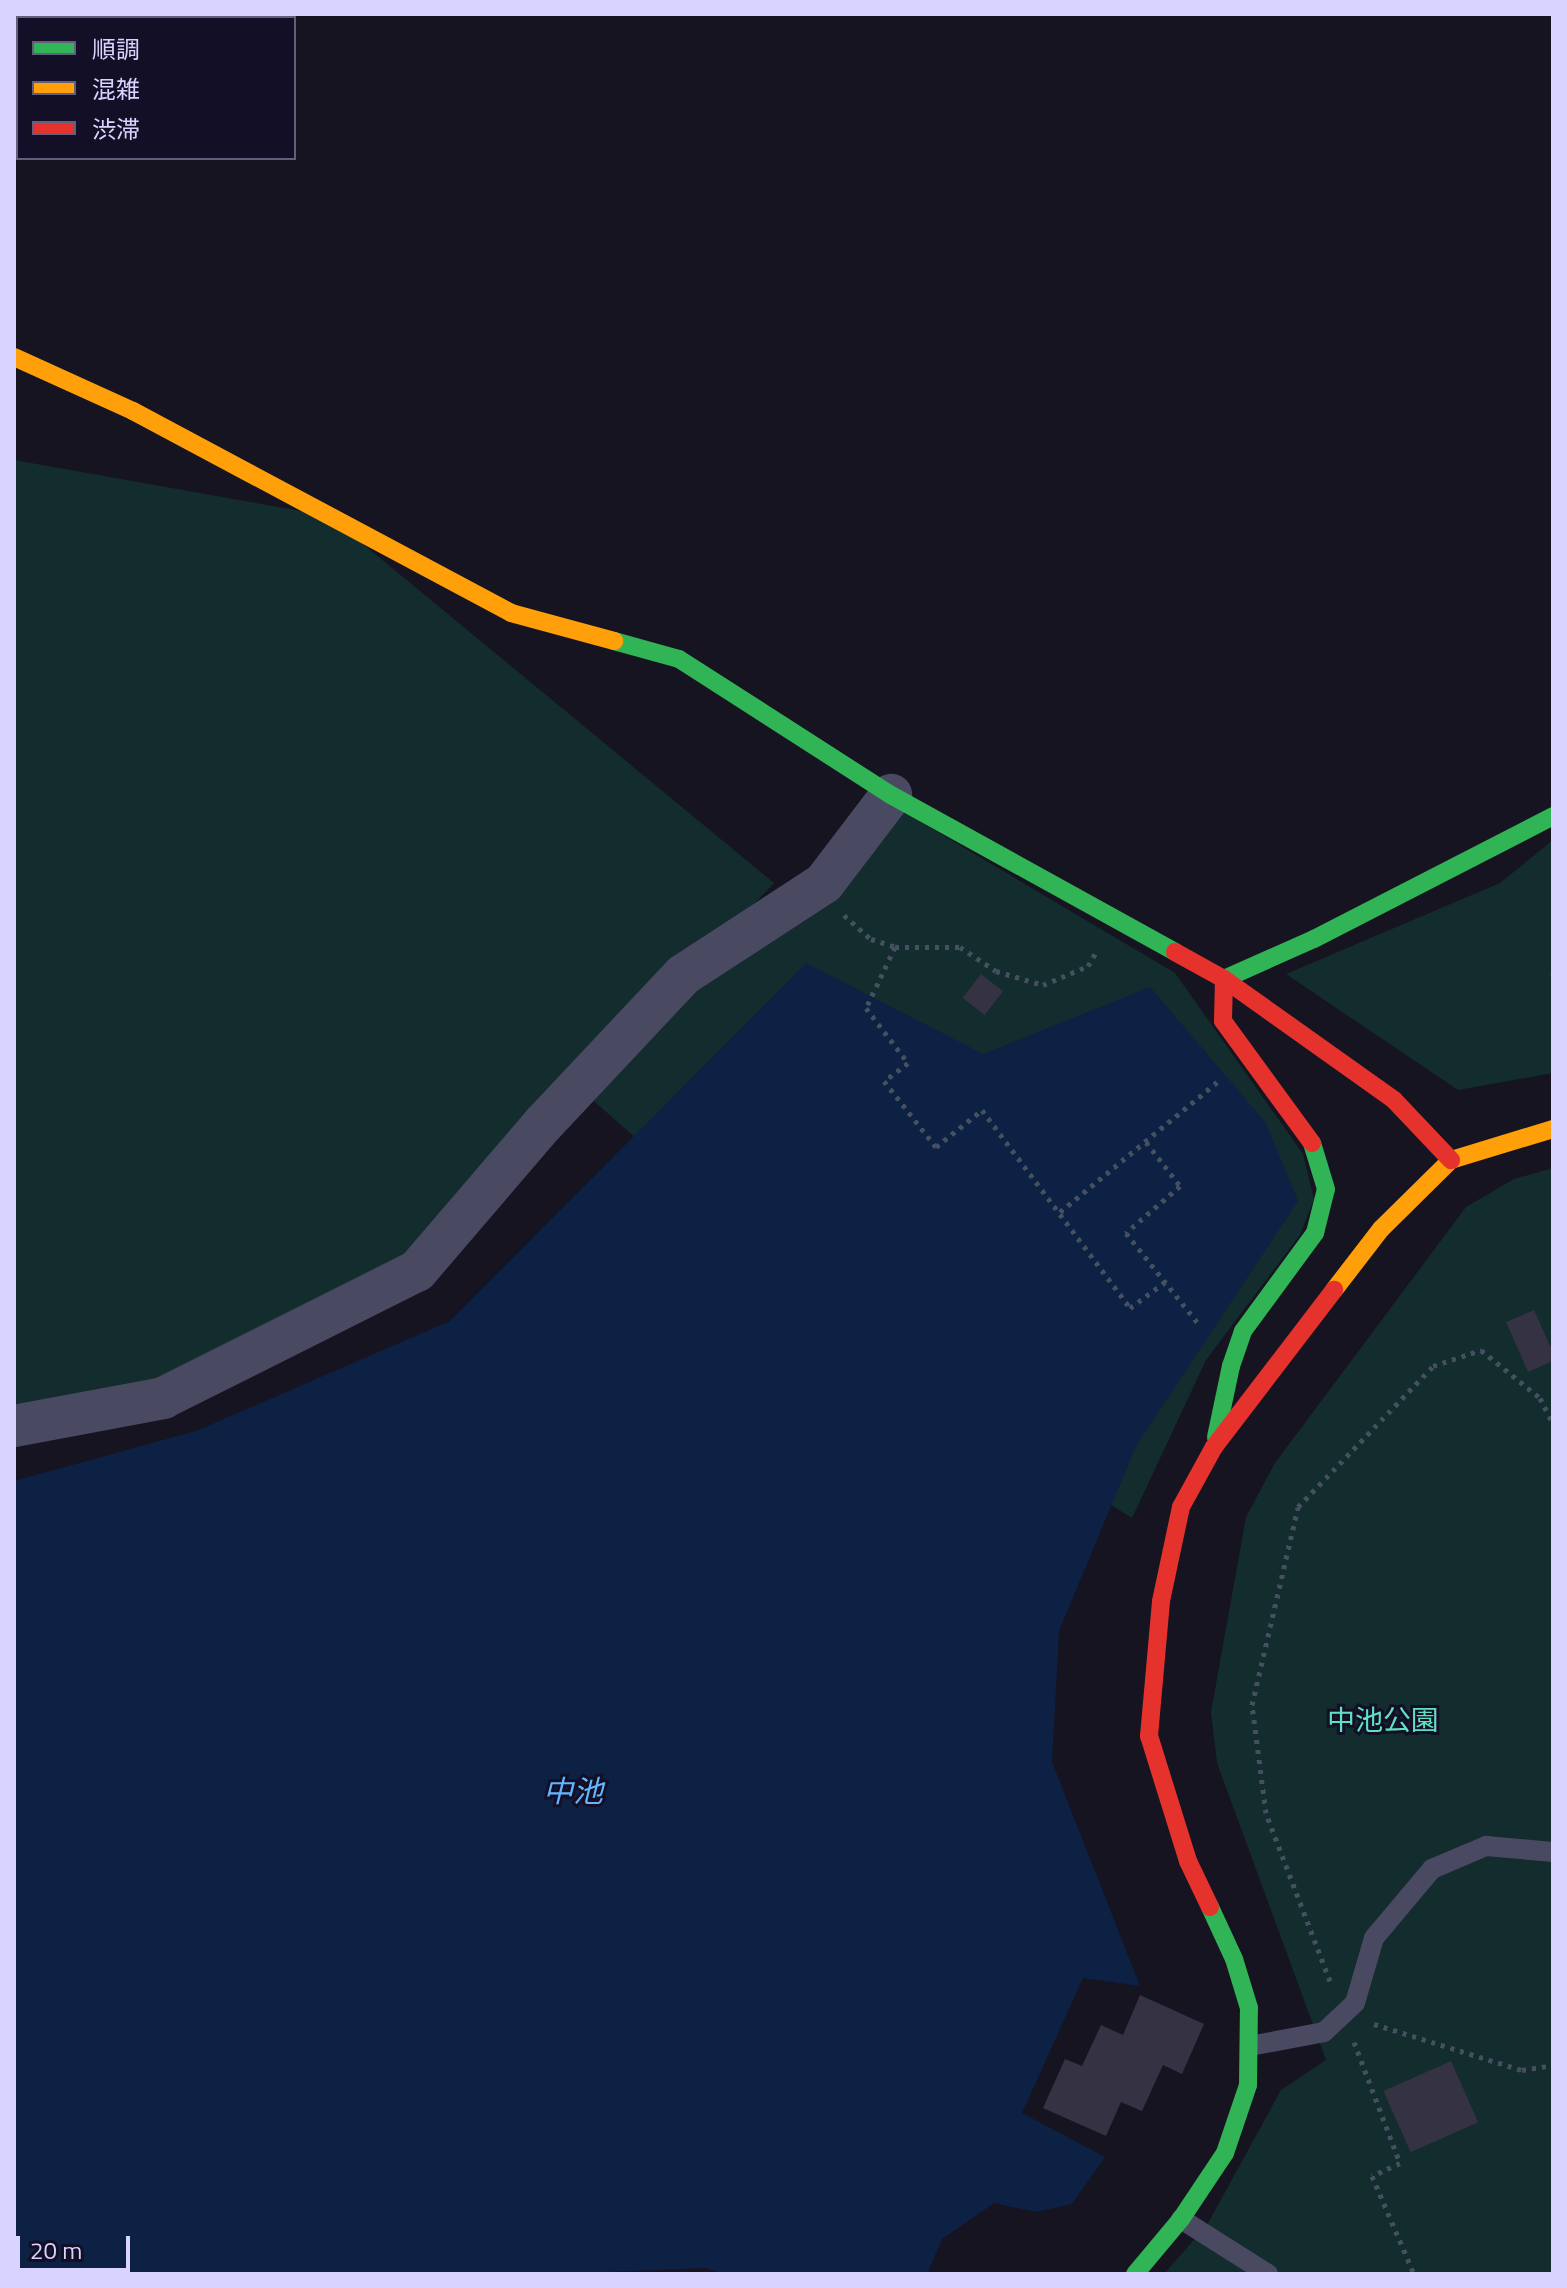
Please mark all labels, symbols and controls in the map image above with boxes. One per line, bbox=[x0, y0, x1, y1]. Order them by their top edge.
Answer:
legend bbox=[16, 16, 296, 160]
text: 順調 bbox=[92, 31, 140, 67]
text: 混雑 bbox=[92, 71, 140, 107]
text: 渋滞 bbox=[92, 111, 140, 147]
park label: 中池公園 bbox=[1327, 1703, 1439, 1737]
water label: 中池 bbox=[543, 1773, 603, 1809]
scale bar bbox=[20, 2220, 134, 2270]
text: 20 m bbox=[30, 2232, 82, 2268]

